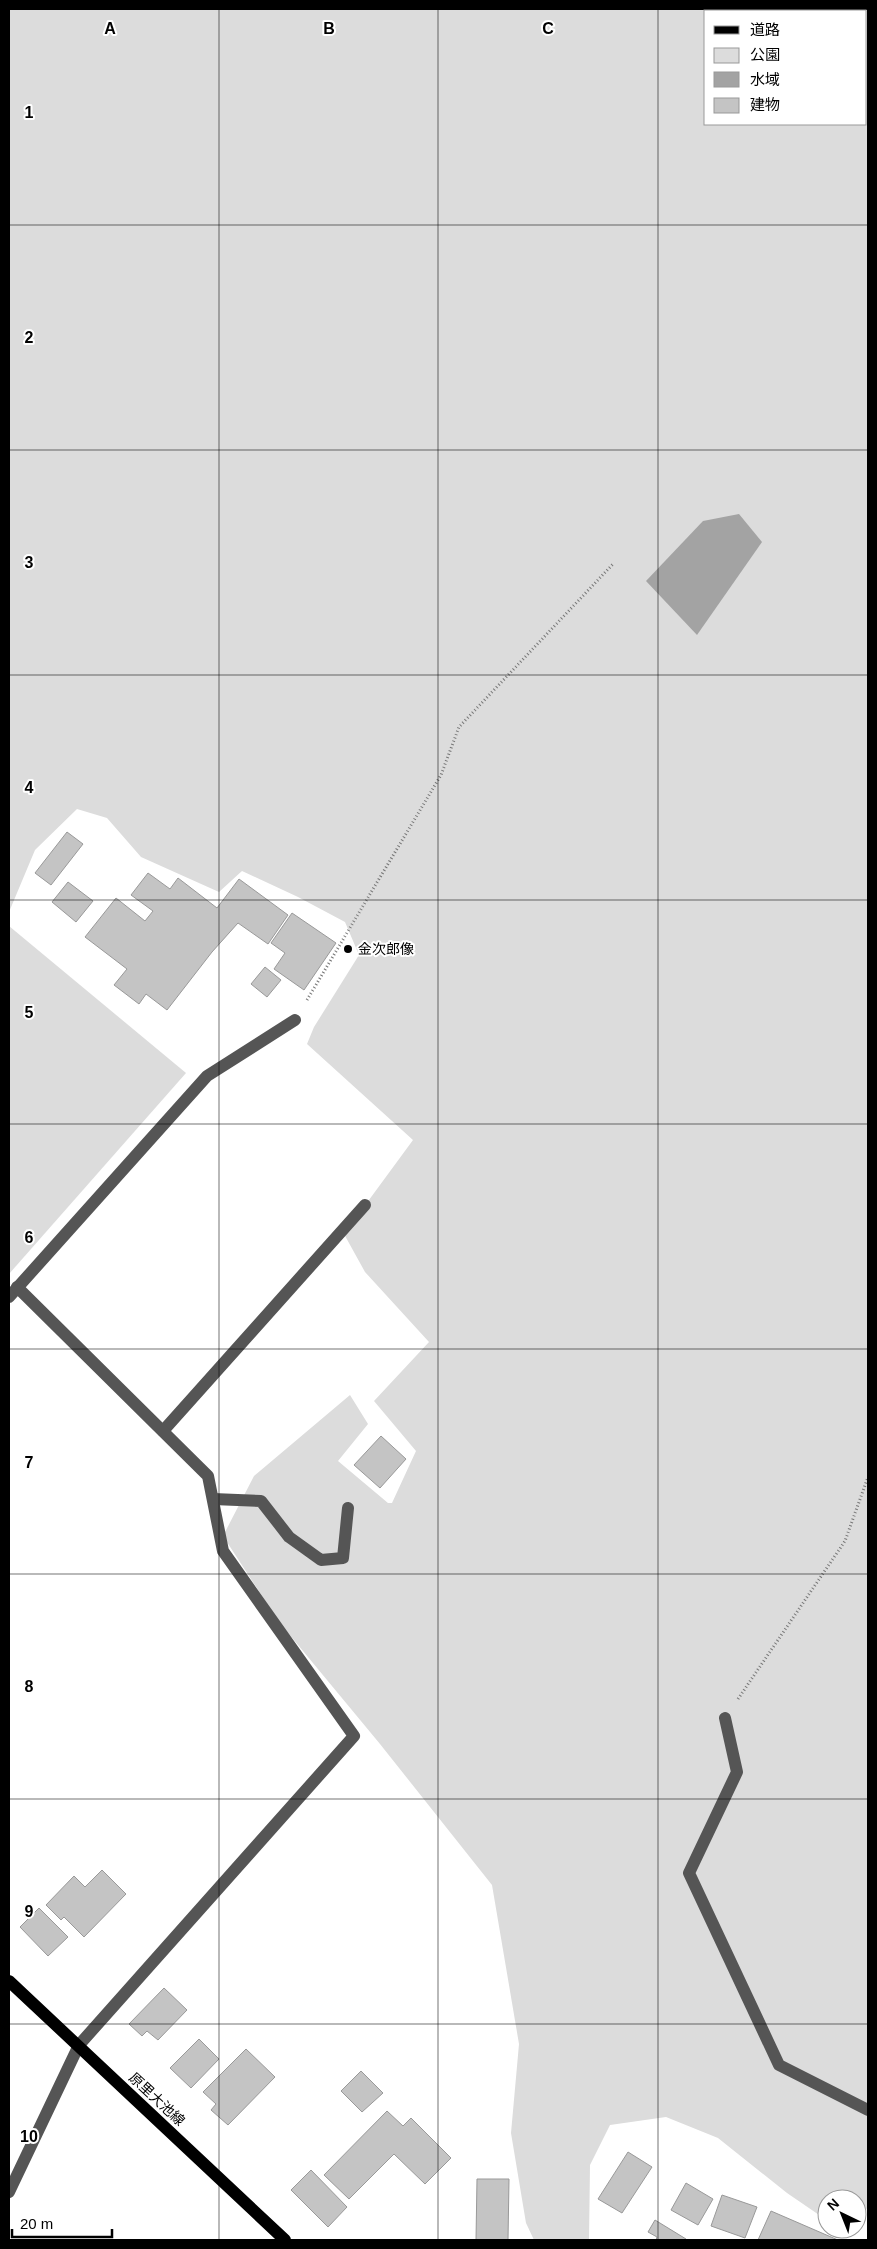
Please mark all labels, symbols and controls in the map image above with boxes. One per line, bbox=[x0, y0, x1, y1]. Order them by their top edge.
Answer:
legend bbox=[704, 10, 867, 125]
text: A bbox=[104, 20, 116, 37]
text: B bbox=[323, 20, 335, 37]
text: C bbox=[542, 20, 554, 37]
text: 道路 bbox=[750, 21, 780, 38]
text: 公園 bbox=[750, 46, 780, 63]
text: 水域 bbox=[750, 71, 780, 88]
text: 建物 bbox=[750, 96, 780, 113]
text: 1 bbox=[25, 104, 34, 121]
text: 2 bbox=[25, 329, 34, 346]
text: 3 bbox=[25, 554, 34, 571]
text: 4 bbox=[25, 779, 34, 796]
place label: 金次郎像 bbox=[358, 941, 414, 957]
marker: 金次郎像 bbox=[342, 943, 354, 955]
text: 5 bbox=[25, 1004, 34, 1021]
text: 6 bbox=[25, 1229, 34, 1246]
text: 7 bbox=[25, 1454, 34, 1471]
text: 8 bbox=[25, 1678, 34, 1695]
text: 9 bbox=[25, 1903, 34, 1920]
street label: 原里大池線 bbox=[126, 2069, 188, 2129]
text: 10 bbox=[20, 2128, 38, 2145]
north arrow bbox=[817, 2189, 867, 2239]
text: N bbox=[824, 2195, 842, 2214]
scale bar bbox=[12, 2206, 112, 2238]
text: 20 m bbox=[20, 2215, 53, 2232]

